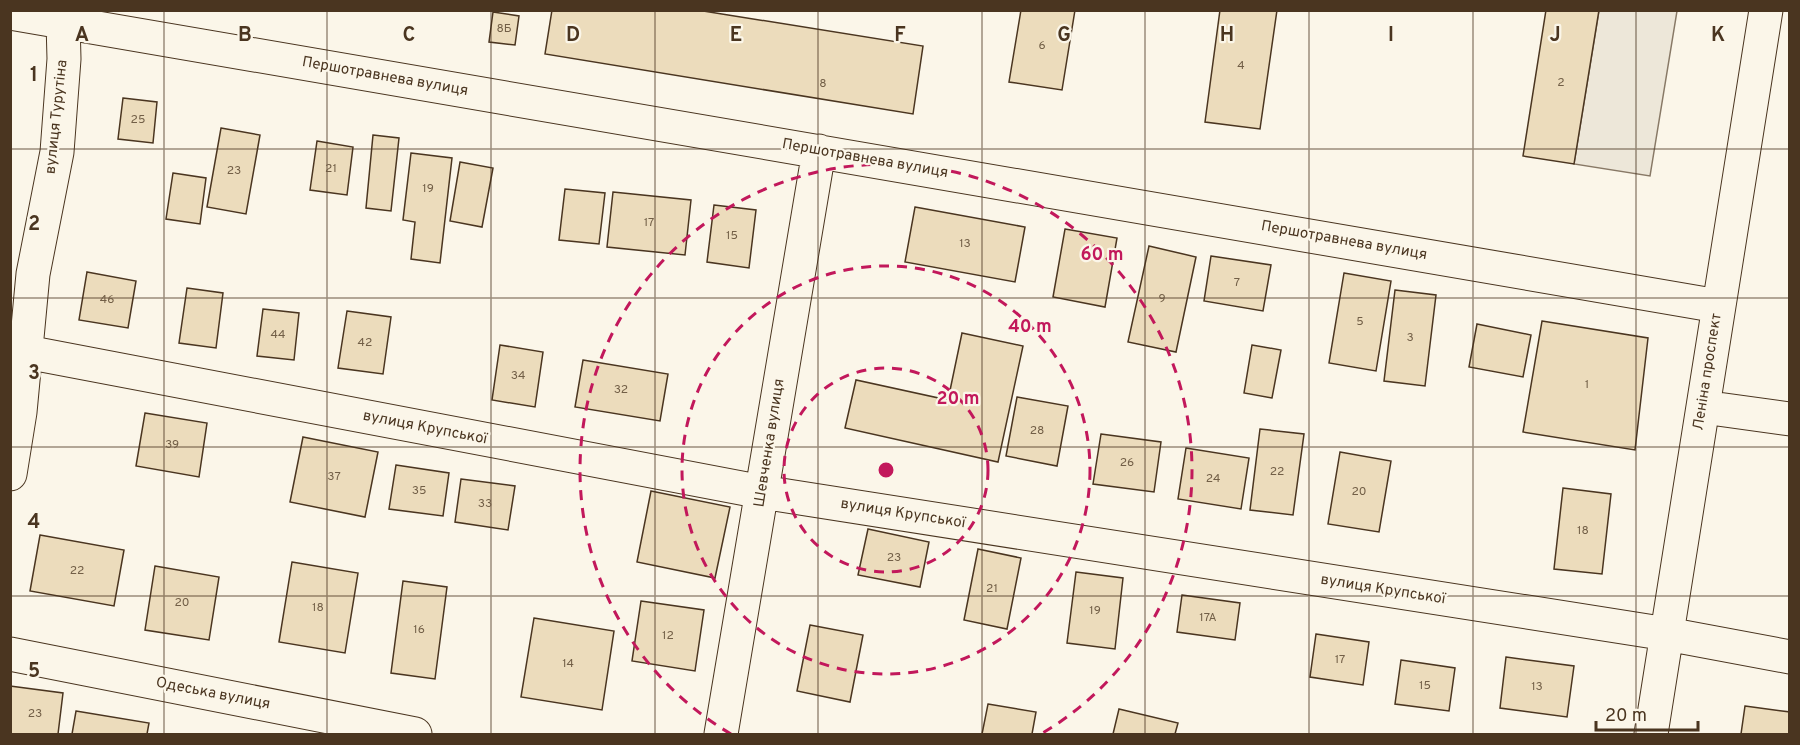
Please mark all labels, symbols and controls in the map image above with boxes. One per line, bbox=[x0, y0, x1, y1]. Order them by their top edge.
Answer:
house number: 8Б bbox=[496, 21, 512, 37]
text: A bbox=[75, 23, 89, 49]
text: B bbox=[238, 23, 252, 49]
text: C bbox=[403, 23, 415, 49]
text: D bbox=[566, 23, 580, 49]
text: E bbox=[730, 23, 742, 49]
text: F bbox=[894, 23, 906, 49]
text: G bbox=[1057, 23, 1071, 49]
text: H bbox=[1220, 23, 1234, 49]
text: I bbox=[1388, 23, 1394, 49]
text: J bbox=[1549, 23, 1561, 49]
text: K bbox=[1711, 23, 1725, 49]
house number: 6 bbox=[1038, 38, 1046, 54]
street label: Першотравнева вулиця bbox=[301, 53, 469, 101]
house number: 4 bbox=[1237, 58, 1245, 74]
street label: вулиця Турутіна bbox=[42, 59, 72, 175]
text: 1 bbox=[30, 63, 38, 89]
house number: 2 bbox=[1557, 75, 1565, 91]
house number: 8 bbox=[819, 76, 827, 92]
house number: 25 bbox=[131, 112, 145, 128]
street label: Першотравнева вулиця bbox=[781, 135, 949, 183]
house number: 21 bbox=[325, 161, 337, 177]
house number: 23 bbox=[227, 163, 241, 179]
house number: 19 bbox=[422, 181, 434, 197]
text: 2 bbox=[28, 212, 40, 238]
house number: 17 bbox=[644, 215, 654, 231]
street label: Першотравнева вулиця bbox=[1260, 217, 1428, 265]
house number: 15 bbox=[726, 228, 738, 244]
house number: 13 bbox=[959, 236, 971, 252]
text: 60 m bbox=[1080, 244, 1124, 267]
house number: 7 bbox=[1234, 275, 1240, 291]
house number: 9 bbox=[1158, 291, 1166, 307]
house number: 46 bbox=[100, 292, 114, 308]
street label: Леніна проспект bbox=[1689, 312, 1727, 432]
house number: 5 bbox=[1356, 314, 1364, 330]
text: 40 m bbox=[1008, 316, 1052, 339]
house number: 44 bbox=[271, 327, 285, 343]
house number: 3 bbox=[1406, 330, 1414, 346]
house number: 42 bbox=[358, 335, 372, 351]
text: 3 bbox=[28, 361, 40, 387]
house number: 34 bbox=[511, 368, 525, 384]
street label: Шевченка вулиця bbox=[750, 377, 790, 509]
house number: 1 bbox=[1585, 377, 1589, 393]
house number: 32 bbox=[614, 382, 628, 398]
text: 20 m bbox=[936, 388, 980, 411]
street label: вулиця Крупської bbox=[361, 407, 490, 450]
house number: 28 bbox=[1030, 423, 1044, 439]
house number: 39 bbox=[165, 437, 179, 453]
house number: 26 bbox=[1120, 455, 1134, 471]
centre of rings bbox=[876, 460, 896, 480]
house number: 22 bbox=[1270, 464, 1284, 480]
house number: 37 bbox=[327, 469, 341, 485]
house number: 24 bbox=[1206, 471, 1220, 487]
house number: 35 bbox=[412, 483, 426, 499]
house number: 20 bbox=[1351, 484, 1367, 500]
street label: вулиця Крупської bbox=[839, 495, 968, 533]
house number: 33 bbox=[478, 496, 492, 512]
text: 4 bbox=[28, 510, 40, 536]
house number: 18 bbox=[1577, 523, 1589, 539]
house number: 23 bbox=[887, 550, 901, 566]
house number: 22 bbox=[70, 563, 84, 579]
street label: вулиця Крупської bbox=[1319, 571, 1448, 609]
house number: 21 bbox=[986, 581, 998, 597]
house number: 20 bbox=[174, 595, 190, 611]
house number: 18 bbox=[312, 600, 324, 616]
house number: 19 bbox=[1089, 603, 1101, 619]
house number: 17А bbox=[1199, 610, 1217, 626]
house number: 16 bbox=[413, 622, 425, 638]
house number: 12 bbox=[662, 628, 674, 644]
house number: 17 bbox=[1335, 652, 1345, 668]
house number: 14 bbox=[562, 656, 574, 672]
text: 5 bbox=[28, 659, 40, 685]
street label: Одеська вулиця bbox=[154, 674, 272, 714]
house number: 15 bbox=[1419, 678, 1431, 694]
house number: 13 bbox=[1531, 679, 1543, 695]
scale bar bbox=[1596, 694, 1698, 732]
text: 20 m bbox=[1605, 705, 1647, 728]
house number: 23 bbox=[28, 706, 42, 722]

